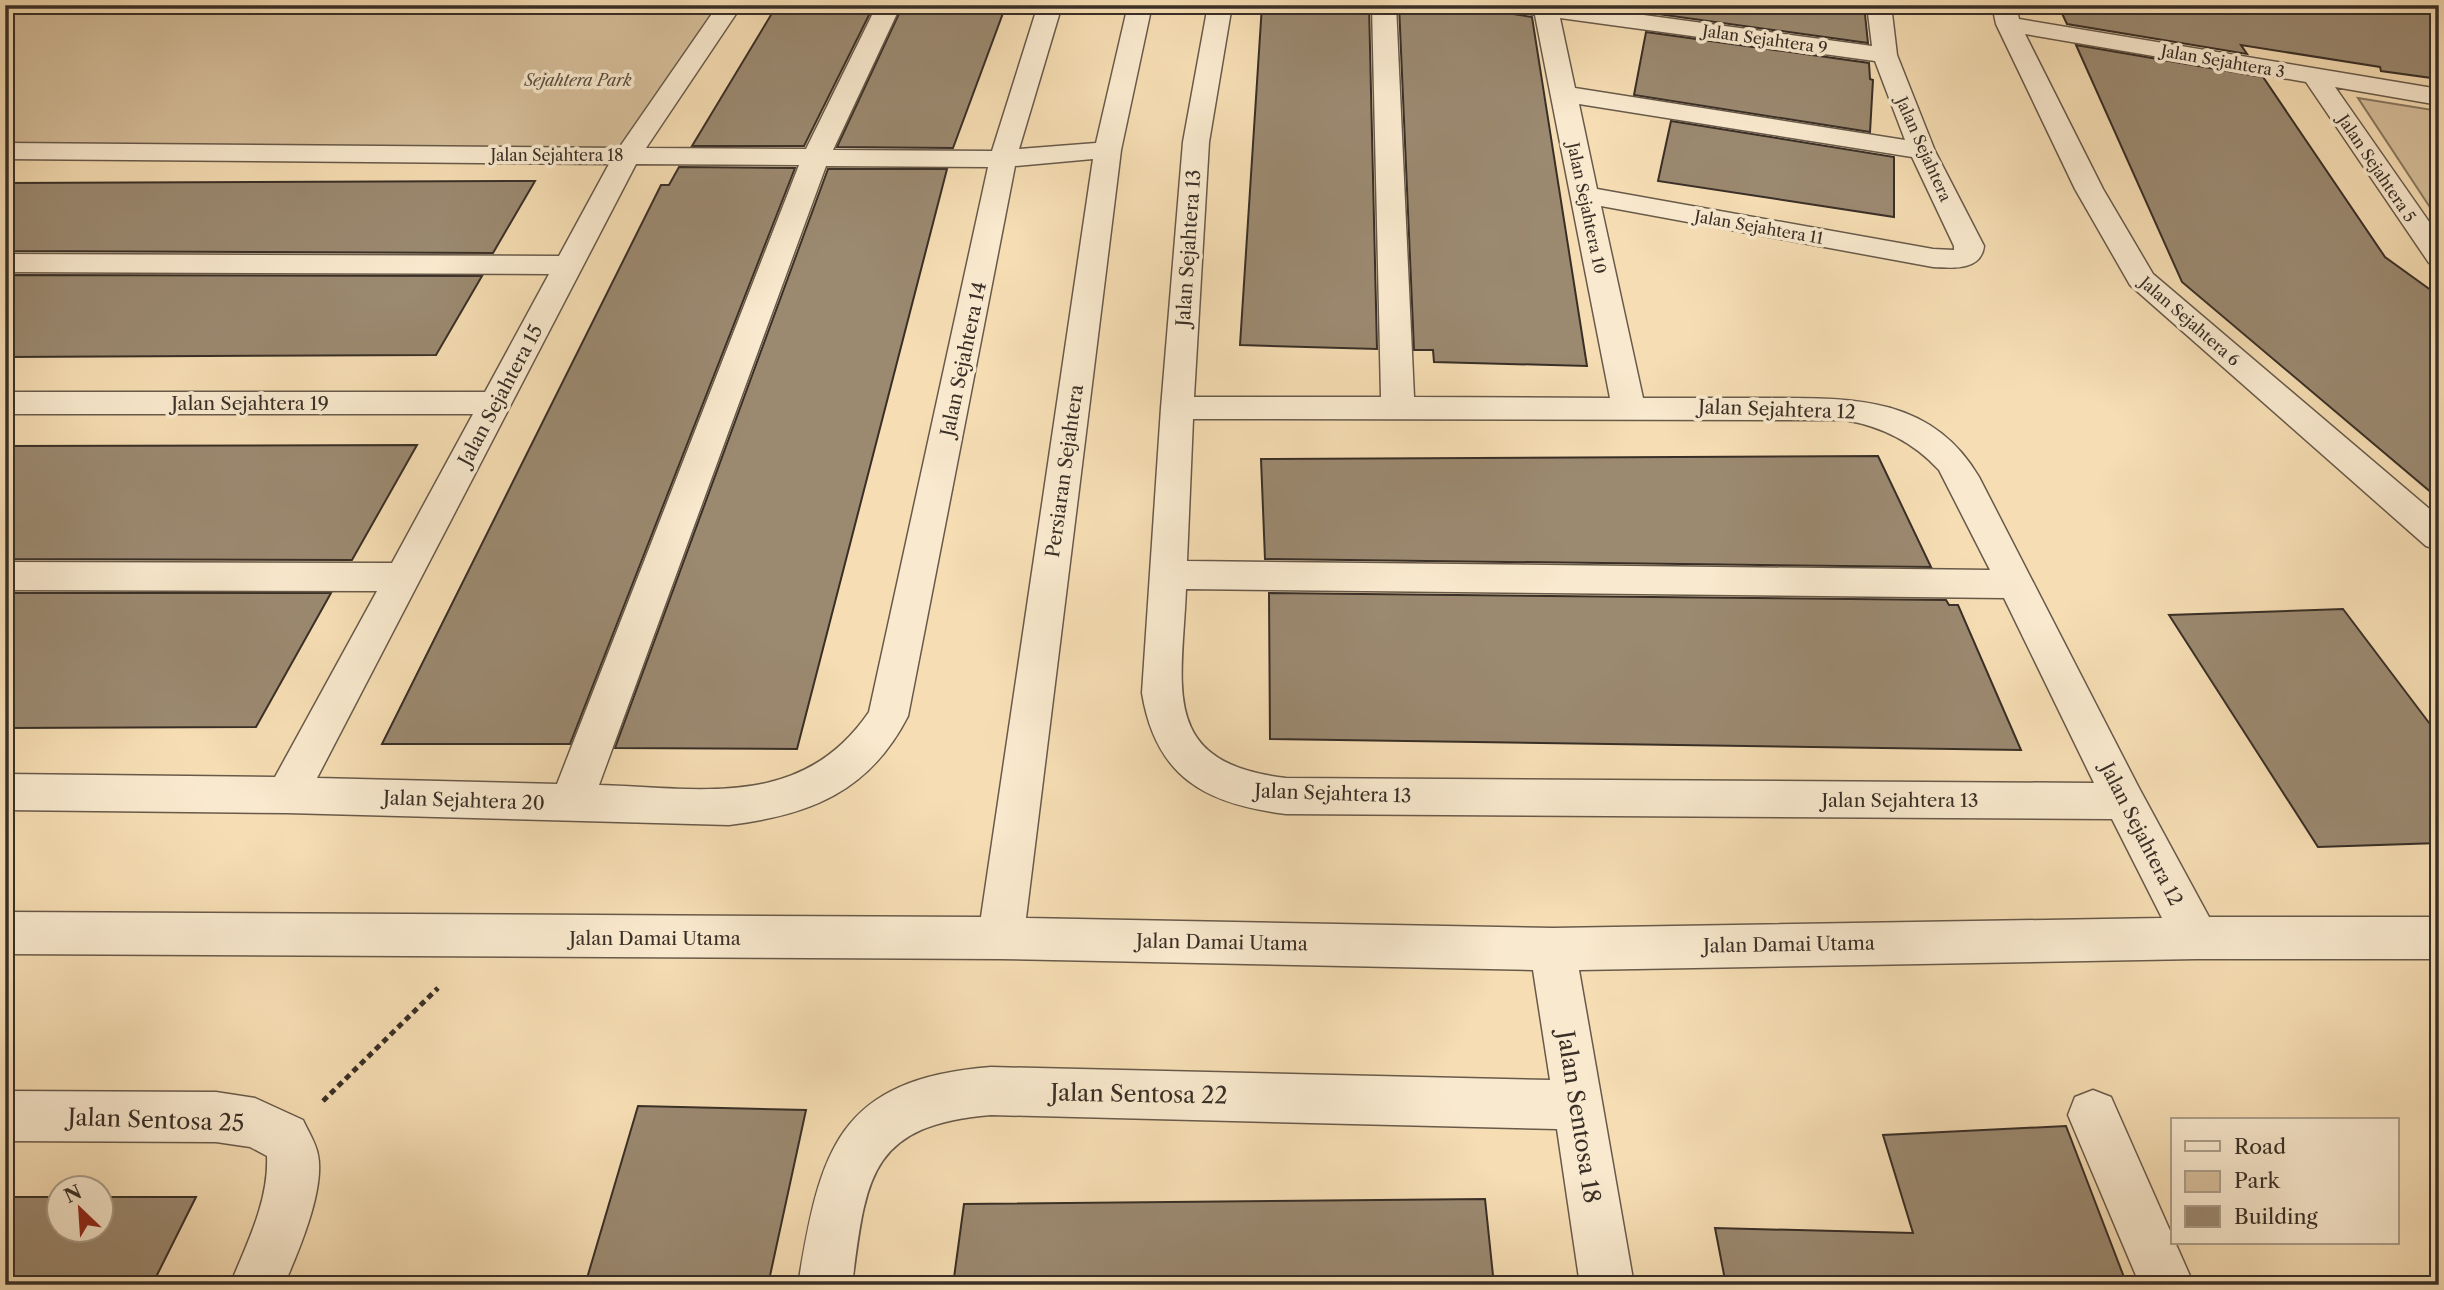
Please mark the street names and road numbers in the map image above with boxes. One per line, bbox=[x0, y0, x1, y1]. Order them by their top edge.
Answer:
street label: Jalan Sejahtera 9 bbox=[1698, 20, 1829, 58]
street label: Jalan Sejahtera 3 bbox=[2157, 40, 2287, 82]
street label: Jalan Sejahtera bbox=[1891, 91, 1956, 205]
street label: Jalan Sejahtera 5 bbox=[2332, 108, 2420, 226]
street label: Jalan Sejahtera 10 bbox=[1563, 138, 1611, 275]
street label: Jalan Sejahtera 18 bbox=[488, 145, 623, 165]
street label: Jalan Sejahtera 13 bbox=[1171, 169, 1205, 330]
street label: Jalan Sejahtera 11 bbox=[1690, 205, 1825, 248]
street label: Jalan Sejahtera 6 bbox=[2134, 270, 2244, 370]
street label: Jalan Sejahtera 14 bbox=[935, 280, 991, 441]
street label: Jalan Sejahtera 15 bbox=[452, 321, 547, 473]
street label: Persiaran Sejahtera bbox=[1041, 383, 1088, 559]
street label: Jalan Sejahtera 19 bbox=[168, 392, 329, 415]
street label: Jalan Sejahtera 12 bbox=[1695, 395, 1856, 424]
street label: Jalan Sejahtera 12 bbox=[2094, 756, 2188, 910]
street label: Jalan Sejahtera 13 bbox=[1251, 779, 1412, 808]
street label: Jalan Sejahtera 20 bbox=[380, 786, 545, 815]
street label: Jalan Sejahtera 13 bbox=[1818, 789, 1979, 812]
street label: Jalan Damai Utama bbox=[566, 927, 741, 950]
street label: Jalan Damai Utama bbox=[1133, 929, 1308, 955]
street label: Jalan Damai Utama bbox=[1700, 932, 1875, 958]
street label: Jalan Sentosa 18 bbox=[1551, 1026, 1606, 1205]
street label: Jalan Sentosa 22 bbox=[1047, 1078, 1228, 1110]
street label: Jalan Sentosa 25 bbox=[64, 1103, 245, 1137]

